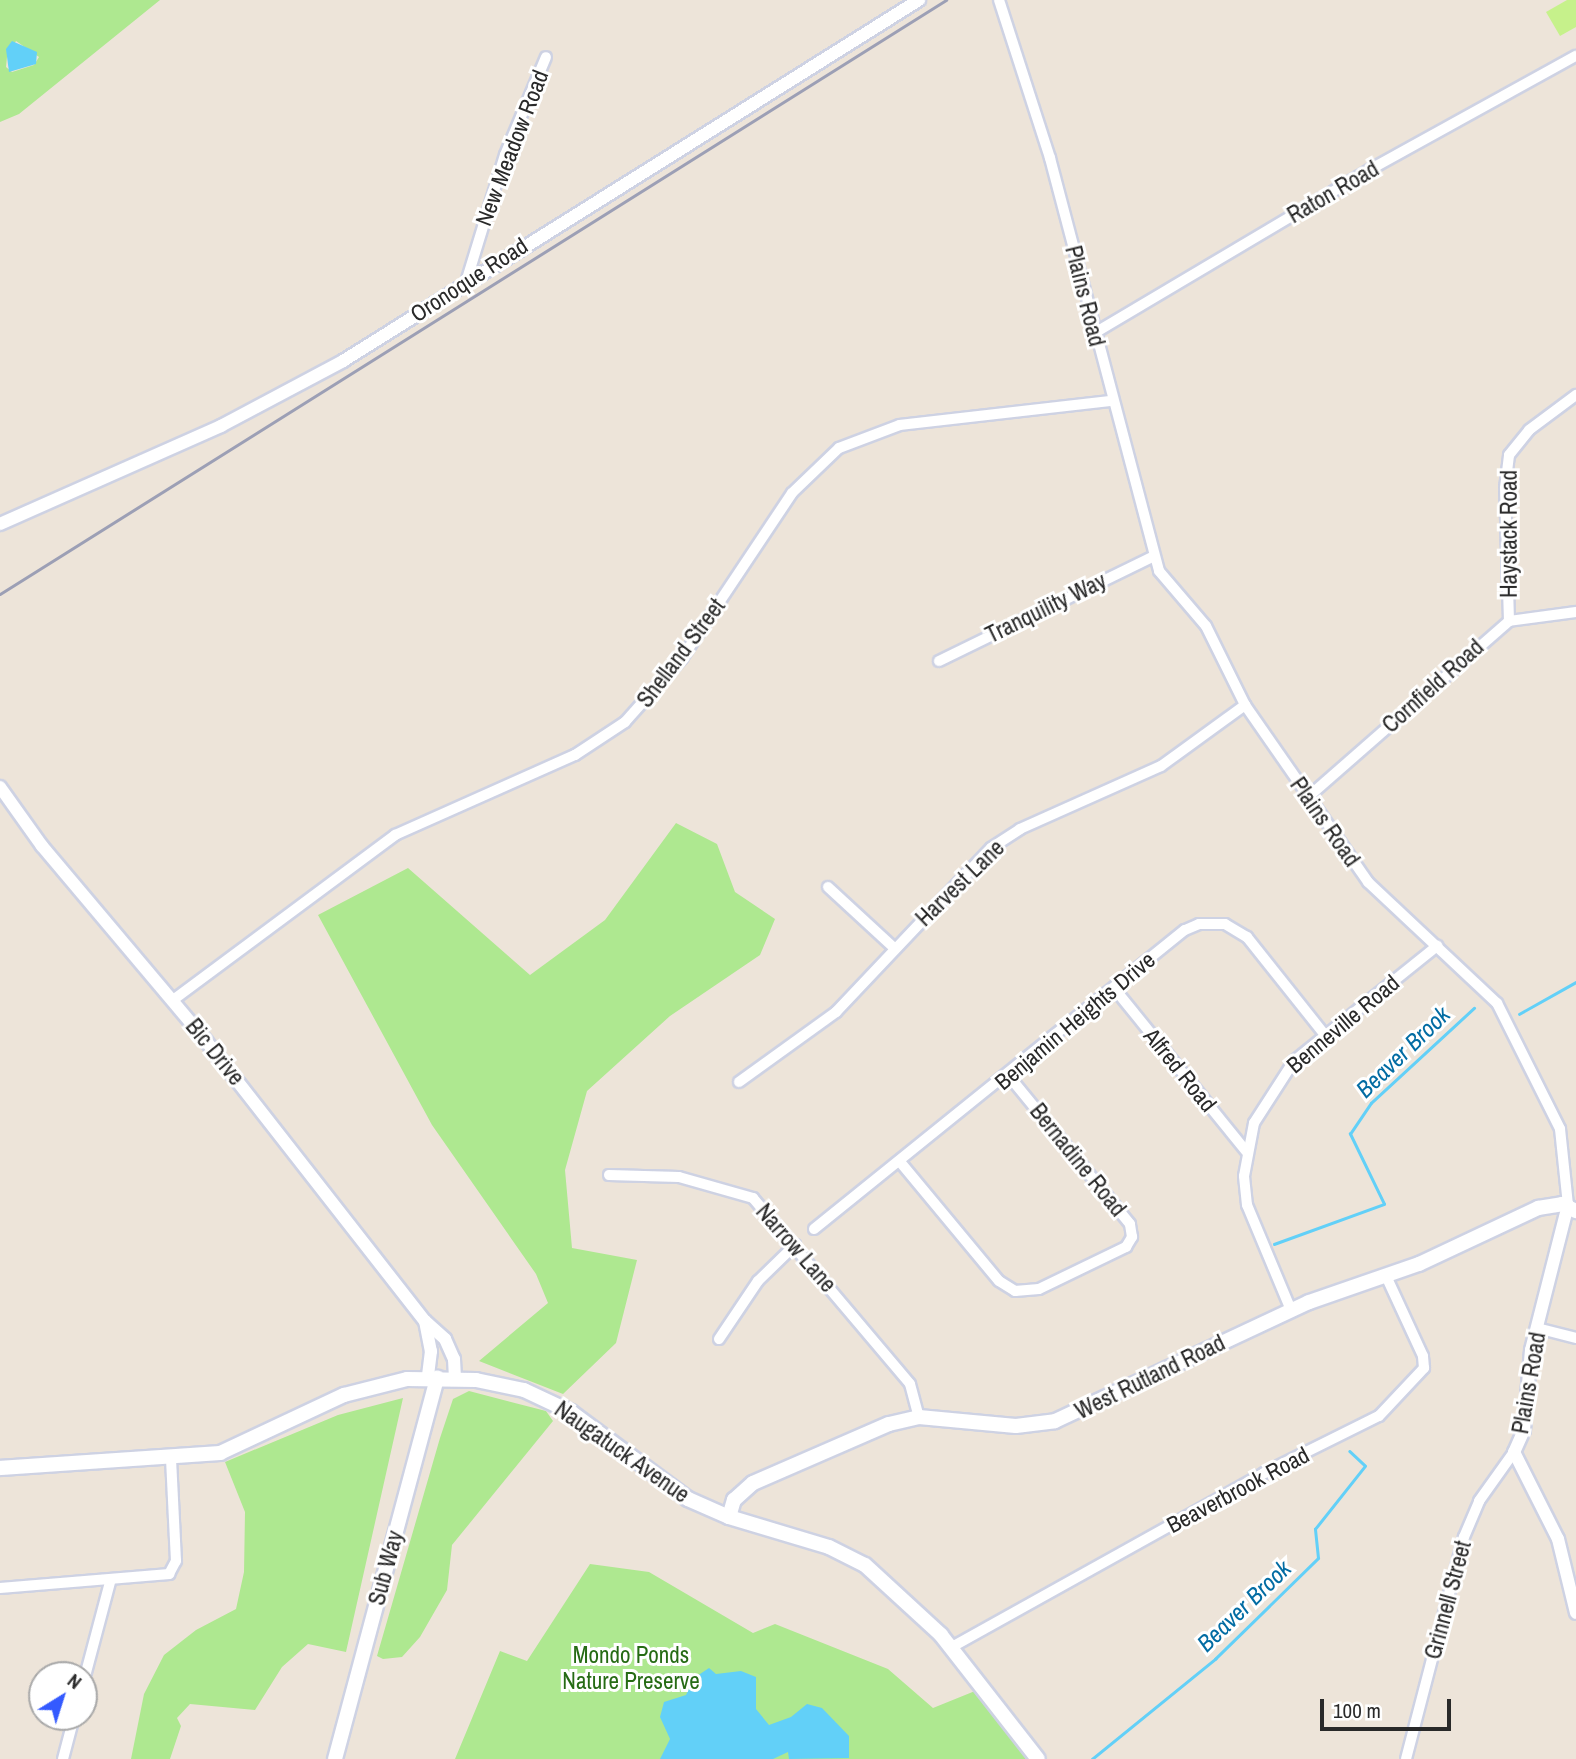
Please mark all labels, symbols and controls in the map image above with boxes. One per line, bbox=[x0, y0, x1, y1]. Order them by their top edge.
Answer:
street label: New Meadow Road bbox=[470, 66, 554, 230]
street label: Raton Road bbox=[1283, 155, 1383, 229]
street label: Oronoque Road bbox=[405, 232, 533, 328]
street label: Plains Road bbox=[1059, 243, 1111, 349]
street label: Haystack Road bbox=[1495, 470, 1523, 598]
street label: Tranquility Way bbox=[981, 567, 1111, 649]
street label: Shelland Street bbox=[631, 593, 731, 713]
street label: Cornfield Road bbox=[1377, 633, 1489, 739]
street label: Plains Road bbox=[1284, 772, 1366, 872]
street label: Harvest Lane bbox=[910, 834, 1010, 932]
street label: Benjamin Heights Drive bbox=[989, 946, 1161, 1096]
street label: Benneville Road bbox=[1281, 969, 1405, 1079]
water label: Beaver Brook bbox=[1350, 1000, 1456, 1104]
street label: Bic Drive bbox=[180, 1013, 250, 1091]
street label: Alfred Road bbox=[1138, 1023, 1222, 1117]
street label: Bernadine Road bbox=[1024, 1098, 1132, 1222]
street label: Narrow Lane bbox=[750, 1198, 842, 1298]
street label: West Rutland Road bbox=[1071, 1329, 1229, 1425]
street label: Plains Road bbox=[1506, 1330, 1552, 1436]
street label: Naugatuck Avenue bbox=[549, 1395, 695, 1509]
street label: Beaverbrook Road bbox=[1162, 1441, 1314, 1539]
street label: Sub Way bbox=[363, 1528, 409, 1608]
street label: Grinnell Street bbox=[1419, 1538, 1477, 1662]
water label: Beaver Brook bbox=[1191, 1554, 1297, 1658]
park label: Mondo Ponds Nature Preserve bbox=[562, 1641, 700, 1695]
north arrow bbox=[28, 1661, 98, 1731]
text: N bbox=[62, 1667, 87, 1695]
scale bar bbox=[1324, 1686, 1455, 1730]
text: 100 m bbox=[1333, 1696, 1381, 1725]

